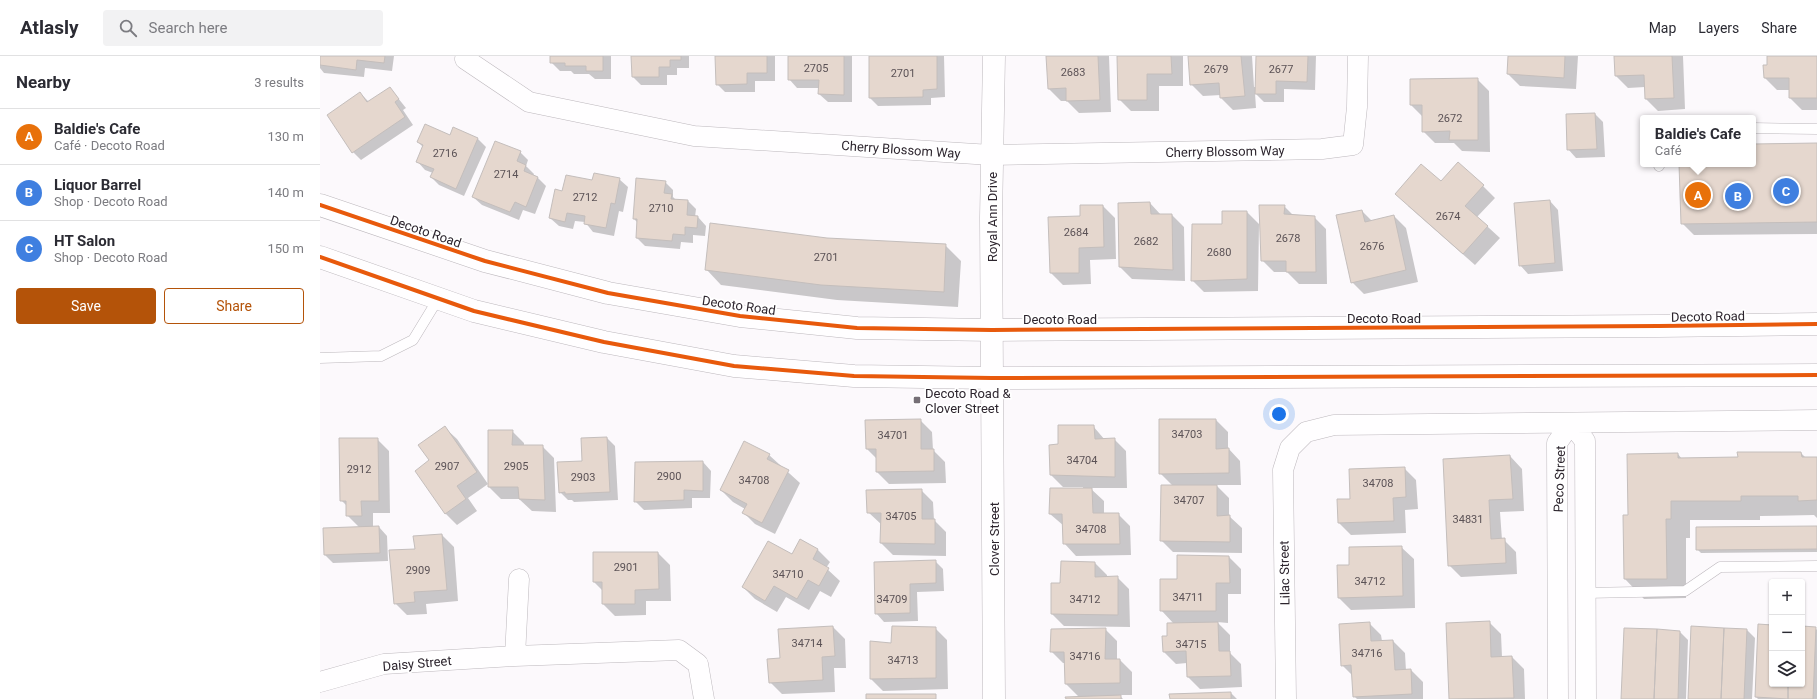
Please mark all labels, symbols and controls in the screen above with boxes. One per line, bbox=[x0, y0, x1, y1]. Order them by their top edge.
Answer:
search box bbox=[103, 10, 383, 46]
text: Atlasly bbox=[20, 16, 79, 39]
icon: search bbox=[117, 17, 139, 39]
text: Search here bbox=[149, 19, 228, 37]
text: Map bbox=[1649, 20, 1676, 36]
text: Layers bbox=[1698, 20, 1739, 36]
text: Share bbox=[1761, 20, 1797, 36]
house number: 2705 bbox=[804, 62, 828, 75]
house number: 2679 bbox=[1204, 63, 1228, 76]
house number: 2677 bbox=[1269, 63, 1293, 76]
house number: 2683 bbox=[1061, 66, 1085, 79]
house number: 2701 bbox=[891, 67, 915, 80]
text: Nearby bbox=[16, 72, 71, 92]
text: 3 results bbox=[254, 75, 304, 90]
house number: 2672 bbox=[1438, 112, 1462, 125]
popup bbox=[1640, 115, 1756, 167]
text: Baldie's Cafe bbox=[54, 120, 140, 138]
text: Baldie's Cafe bbox=[1655, 125, 1741, 143]
text: A bbox=[25, 129, 33, 144]
text: 130 m bbox=[267, 129, 304, 144]
text: Café · Decoto Road bbox=[54, 138, 165, 153]
street label: Cherry Blossom Way bbox=[841, 138, 961, 161]
street label: Cherry Blossom Way bbox=[1165, 143, 1285, 160]
text: Café bbox=[1655, 143, 1682, 158]
house number: 2716 bbox=[433, 147, 457, 160]
house number: 2714 bbox=[494, 168, 518, 181]
street label: Royal Ann Drive bbox=[985, 172, 1000, 262]
text: Liquor Barrel bbox=[54, 176, 141, 194]
pin: C bbox=[1773, 176, 1799, 206]
pin: A bbox=[1685, 180, 1711, 210]
pin: B bbox=[1725, 181, 1751, 211]
text: B bbox=[25, 185, 33, 200]
text: 140 m bbox=[267, 185, 304, 200]
house number: 2712 bbox=[573, 191, 597, 204]
text: Shop · Decoto Road bbox=[54, 194, 168, 209]
house number: 2710 bbox=[649, 202, 673, 215]
house number: 2674 bbox=[1436, 210, 1460, 223]
street label: Decoto Road bbox=[388, 212, 463, 251]
house number: 2684 bbox=[1064, 226, 1088, 239]
text: HT Salon bbox=[54, 232, 115, 250]
house number: 2678 bbox=[1276, 232, 1300, 245]
house number: 2682 bbox=[1134, 235, 1158, 248]
house number: 2676 bbox=[1360, 240, 1384, 253]
text: C bbox=[25, 241, 33, 256]
text: 150 m bbox=[267, 241, 304, 256]
house number: 2680 bbox=[1207, 246, 1231, 259]
text: Shop · Decoto Road bbox=[54, 250, 168, 265]
house number: 2701 bbox=[814, 251, 838, 264]
button: Save bbox=[16, 288, 156, 324]
button: Share bbox=[164, 288, 304, 324]
street label: Decoto Road bbox=[701, 293, 777, 318]
street label: Decoto Road bbox=[1671, 308, 1745, 325]
street label: Decoto Road bbox=[1347, 311, 1421, 326]
street label: Decoto Road bbox=[1023, 312, 1097, 327]
place label: Decoto Road & Clover Street bbox=[925, 386, 1011, 416]
marker: Decoto Road & Clover Street bbox=[912, 395, 922, 405]
your location bbox=[1269, 404, 1289, 424]
house number: 34703 bbox=[1172, 428, 1202, 441]
house number: 34701 bbox=[878, 429, 908, 442]
street label: Peco Street bbox=[1551, 445, 1568, 513]
house number: 34704 bbox=[1067, 454, 1097, 467]
house number: 2907 bbox=[435, 460, 459, 473]
house number: 2905 bbox=[504, 460, 528, 473]
house number: 2912 bbox=[347, 463, 371, 476]
house number: 2900 bbox=[657, 470, 681, 483]
house number: 2903 bbox=[571, 471, 595, 484]
house number: 34708 bbox=[739, 474, 769, 487]
house number: 34708 bbox=[1363, 477, 1393, 490]
house number: 34707 bbox=[1174, 494, 1204, 507]
street label: Clover Street bbox=[987, 502, 1002, 576]
house number: 34705 bbox=[886, 510, 916, 523]
house number: 34831 bbox=[1453, 513, 1483, 526]
house number: 34708 bbox=[1076, 523, 1106, 536]
street label: Lilac Street bbox=[1276, 540, 1293, 605]
house number: 2901 bbox=[614, 561, 638, 574]
house number: 2909 bbox=[406, 564, 430, 577]
house number: 34710 bbox=[773, 568, 803, 581]
house number: 34712 bbox=[1355, 575, 1385, 588]
map controls bbox=[1769, 579, 1805, 687]
button: + bbox=[1769, 579, 1805, 615]
house number: 34711 bbox=[1173, 591, 1203, 604]
house number: 34709 bbox=[877, 593, 907, 606]
house number: 34712 bbox=[1070, 593, 1100, 606]
button: − bbox=[1769, 615, 1805, 651]
house number: 34714 bbox=[792, 637, 822, 650]
house number: 34715 bbox=[1176, 638, 1206, 651]
house number: 34716 bbox=[1352, 647, 1382, 660]
house number: 34716 bbox=[1070, 650, 1100, 663]
button: layers bbox=[1769, 651, 1805, 687]
street label: Daisy Street bbox=[382, 653, 452, 674]
house number: 34713 bbox=[888, 654, 918, 667]

